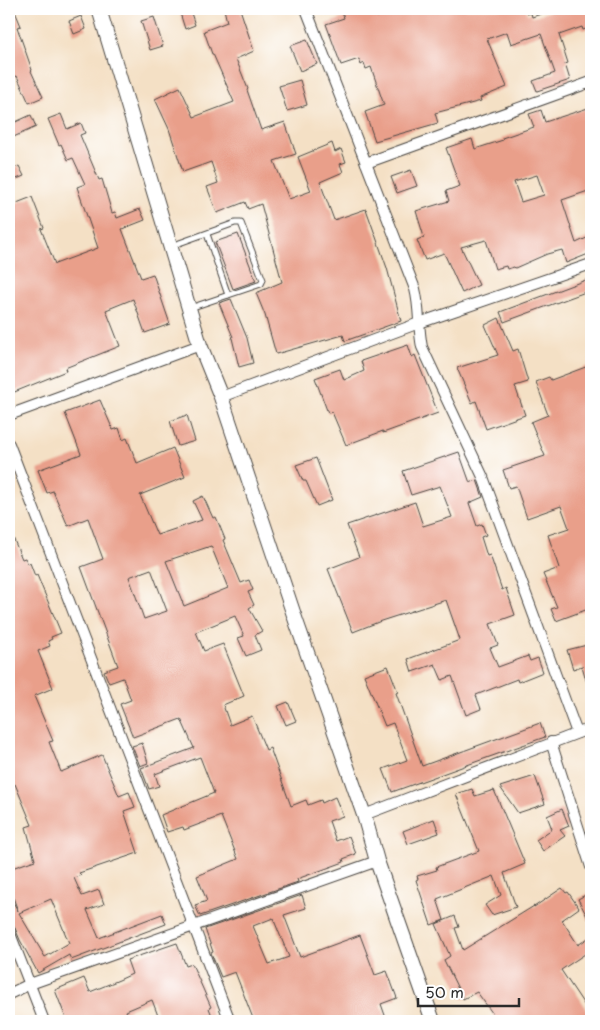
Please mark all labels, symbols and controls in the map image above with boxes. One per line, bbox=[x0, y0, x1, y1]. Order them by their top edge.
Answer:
scale bar bbox=[418, 975, 519, 1007]
text: 50 m bbox=[425, 980, 464, 1003]

